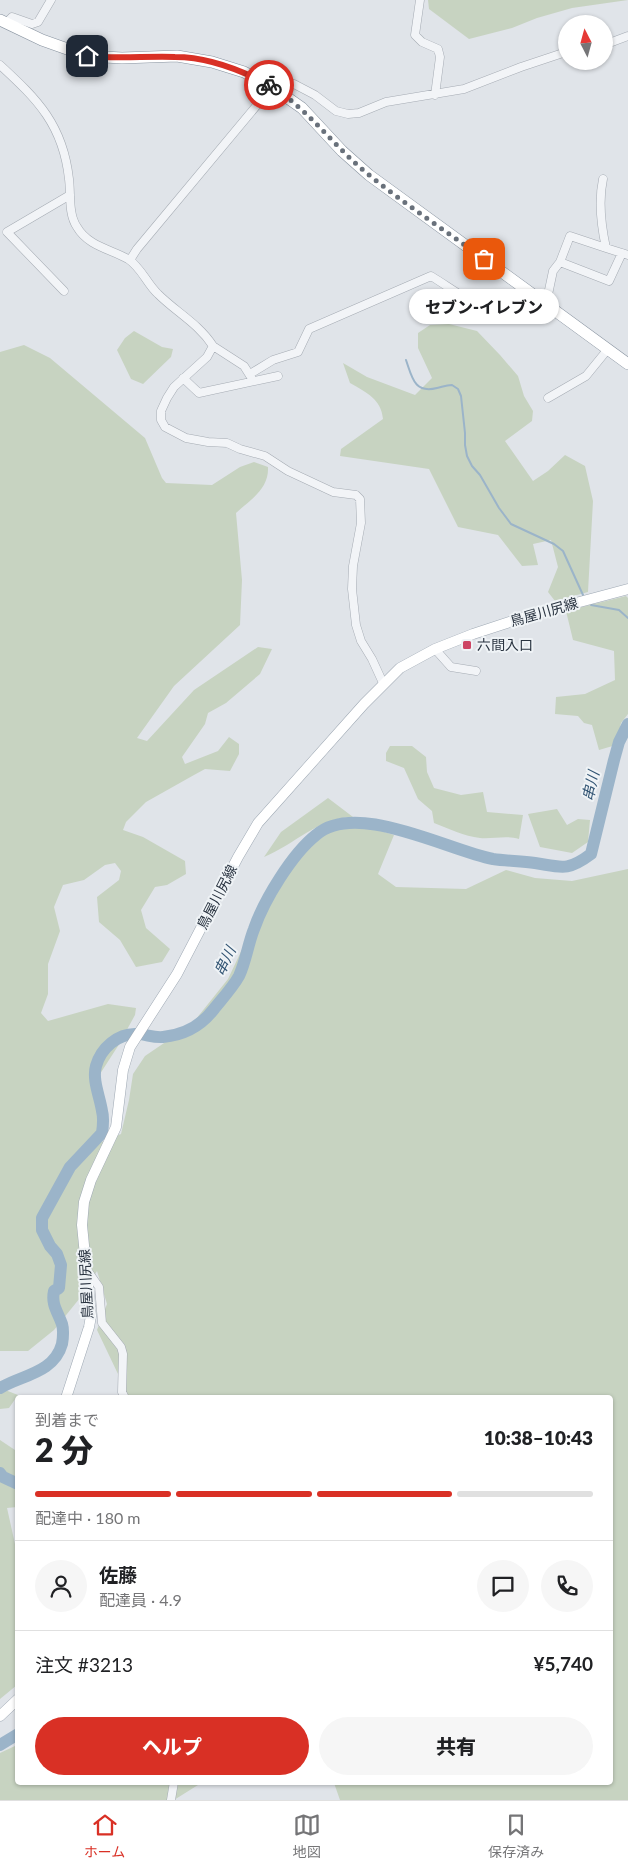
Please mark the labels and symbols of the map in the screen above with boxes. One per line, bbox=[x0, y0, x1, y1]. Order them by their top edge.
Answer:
north arrow bbox=[558, 15, 612, 70]
pin bbox=[66, 35, 108, 77]
courier bbox=[244, 60, 294, 110]
pin bbox=[463, 238, 505, 280]
callout: セブン-イレブン bbox=[409, 289, 559, 324]
street label: 鳥屋川尻線 bbox=[508, 594, 580, 629]
place label: 六間入口 bbox=[477, 636, 533, 653]
marker: 六間入口 bbox=[461, 639, 473, 651]
water label: 串川 bbox=[578, 767, 603, 802]
street label: 鳥屋川尻線 bbox=[193, 862, 240, 932]
water label: 串川 bbox=[209, 941, 240, 978]
street label: 鳥屋川尻線 bbox=[75, 1249, 96, 1319]

